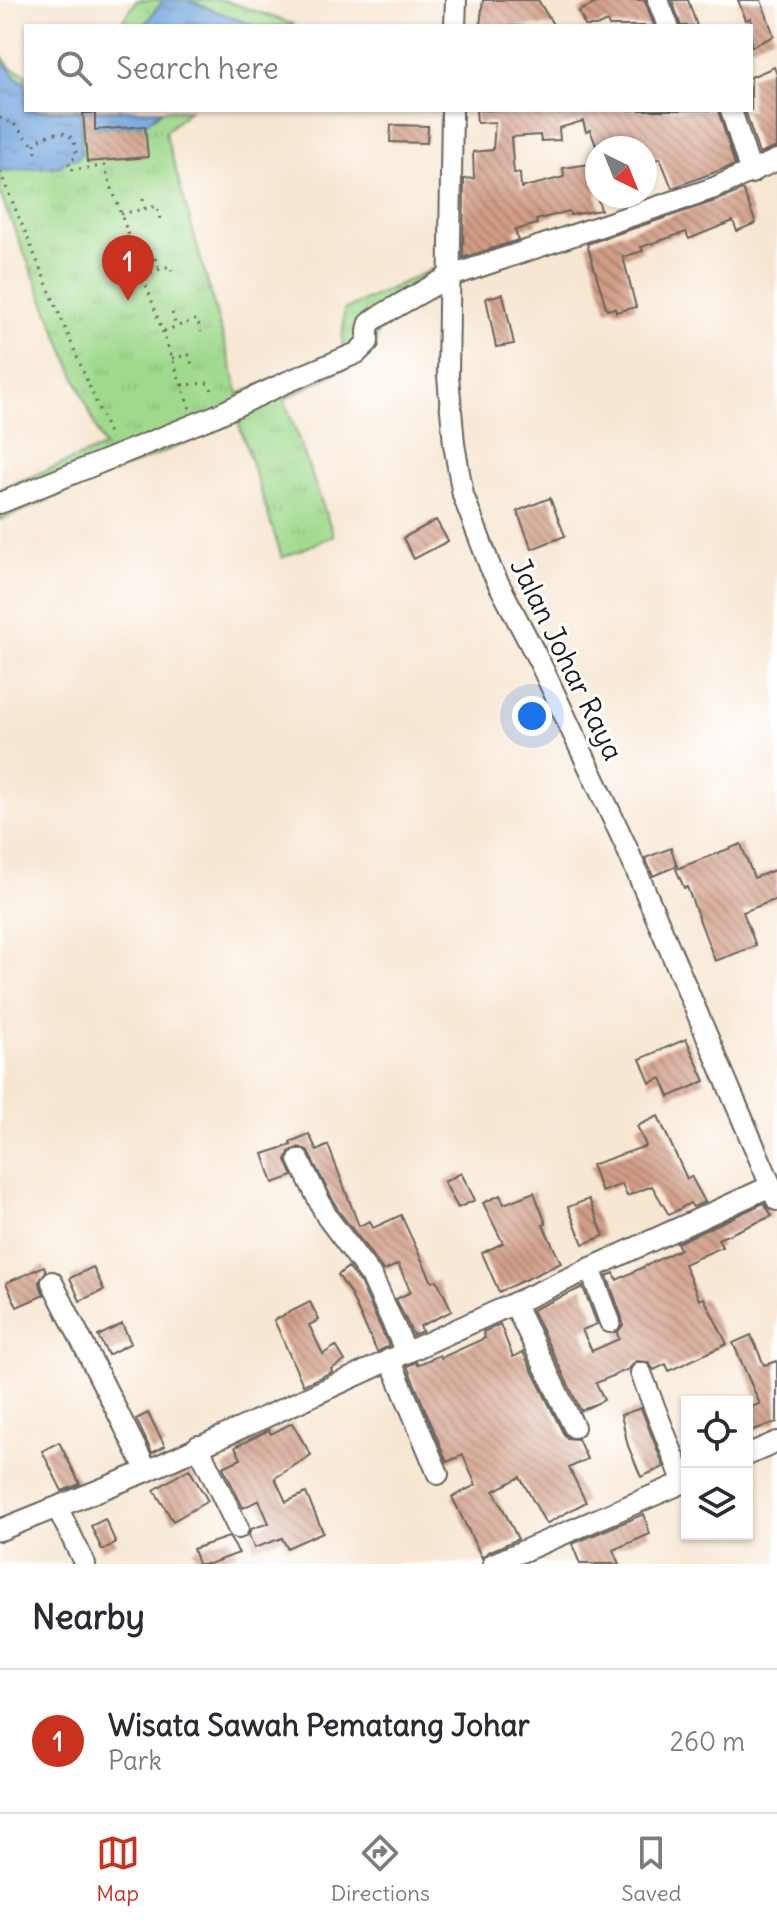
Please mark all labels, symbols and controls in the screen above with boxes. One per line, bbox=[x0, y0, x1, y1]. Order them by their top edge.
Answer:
search box bbox=[24, 24, 753, 112]
icon: search bbox=[52, 46, 96, 90]
text: Search here bbox=[116, 49, 279, 87]
north arrow bbox=[585, 136, 657, 208]
pin: 1 bbox=[102, 235, 154, 301]
street label: Jalan Johar Raya bbox=[502, 552, 632, 766]
your location bbox=[512, 696, 552, 736]
map controls bbox=[681, 1396, 753, 1540]
button: locate bbox=[681, 1396, 753, 1468]
button: layers bbox=[681, 1468, 753, 1540]
text: Nearby bbox=[32, 1595, 145, 1638]
text: Wisata Sawah Pematang Johar bbox=[108, 1706, 530, 1744]
text: 1 bbox=[53, 1725, 63, 1758]
text: 260 m bbox=[670, 1725, 745, 1758]
text: Park bbox=[108, 1744, 162, 1777]
tab: Map bbox=[96, 1831, 140, 1907]
tab: Directions bbox=[331, 1831, 430, 1907]
tab: Saved bbox=[621, 1831, 681, 1907]

